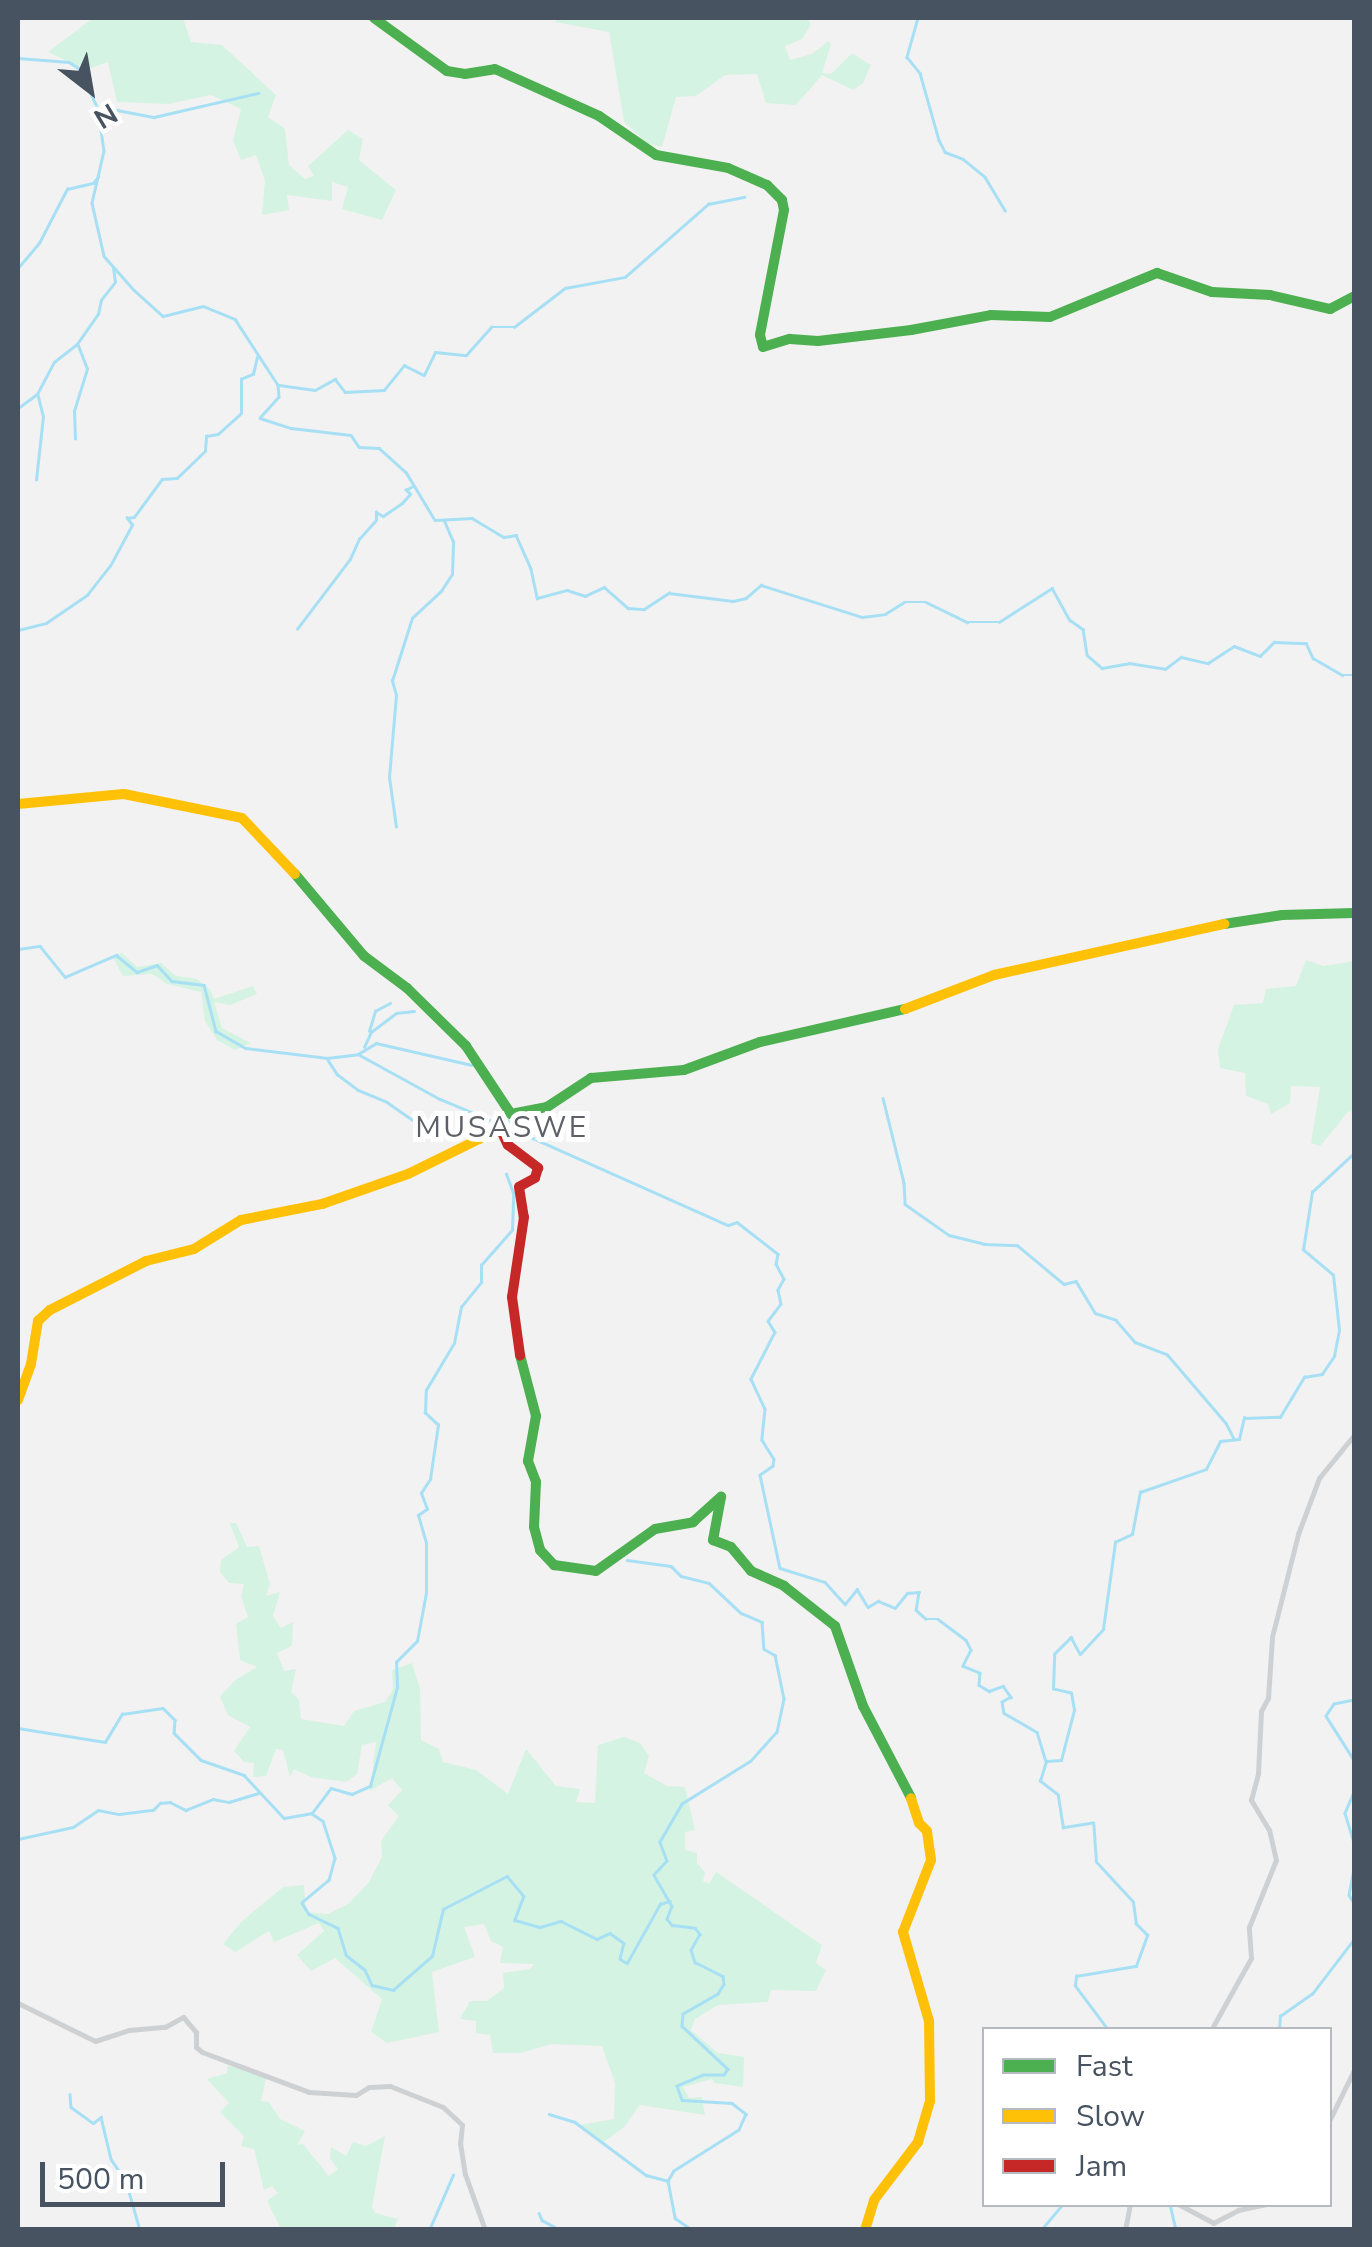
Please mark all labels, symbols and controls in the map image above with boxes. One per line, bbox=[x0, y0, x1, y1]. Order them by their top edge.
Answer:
north arrow bbox=[40, 40, 140, 140]
text: N bbox=[87, 94, 124, 137]
district label: MUSASWE bbox=[415, 1110, 589, 1146]
legend bbox=[982, 2027, 1332, 2207]
text: Fast bbox=[1076, 2046, 1133, 2087]
text: Slow bbox=[1076, 2096, 1145, 2137]
scale bar bbox=[45, 2142, 230, 2204]
text: Jam bbox=[1076, 2146, 1127, 2187]
text: 500 m bbox=[57, 2159, 144, 2200]

